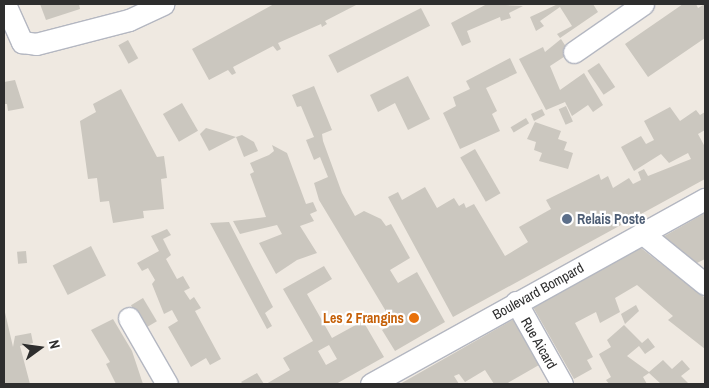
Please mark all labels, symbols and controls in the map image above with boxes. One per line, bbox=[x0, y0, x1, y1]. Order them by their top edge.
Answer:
place label: Relais Poste bbox=[577, 211, 645, 227]
marker: Relais Poste bbox=[561, 213, 573, 225]
street label: Boulevard Bompard bbox=[490, 259, 586, 323]
place label: Les 2 Frangins bbox=[323, 310, 404, 326]
marker: Les 2 Frangins bbox=[408, 312, 420, 324]
street label: Rue Aicard bbox=[517, 314, 561, 372]
north arrow bbox=[15, 323, 65, 373]
text: N bbox=[45, 338, 64, 351]

